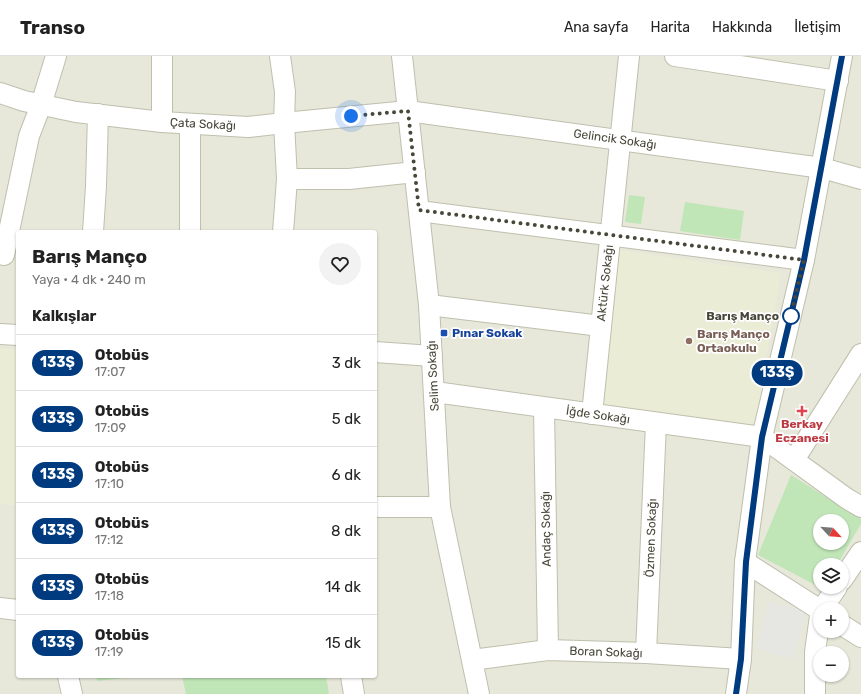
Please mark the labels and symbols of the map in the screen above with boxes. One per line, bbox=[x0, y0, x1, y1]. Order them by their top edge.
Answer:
your location bbox=[341, 106, 361, 126]
street label: Çata Sokağı bbox=[170, 115, 236, 133]
street label: Gelincik Sokağı bbox=[573, 126, 657, 152]
street label: Aktürk Sokağı bbox=[594, 244, 616, 322]
marker: Barış Manço bbox=[782, 307, 800, 325]
place label: Barış Manço bbox=[706, 309, 779, 323]
place label: Pınar Sokak bbox=[452, 326, 522, 340]
place label: Barış Manço Ortaokulu bbox=[697, 327, 770, 355]
marker: Pınar Sokak bbox=[439, 328, 449, 338]
marker: Barış Manço Ortaokulu bbox=[684, 336, 694, 346]
street label: Selim Sokağı bbox=[424, 340, 442, 412]
line badge: 133Ş bbox=[749, 360, 805, 386]
street label: İğde Sokağı bbox=[565, 404, 631, 426]
marker: Berkay Eczanesi bbox=[797, 406, 807, 416]
place label: Berkay Eczanesi bbox=[775, 417, 829, 445]
street label: Andaç Sokağı bbox=[538, 491, 554, 567]
street label: Özmen Sokağı bbox=[643, 498, 659, 578]
north arrow bbox=[813, 514, 849, 550]
street label: Boran Sokağı bbox=[569, 644, 643, 660]

